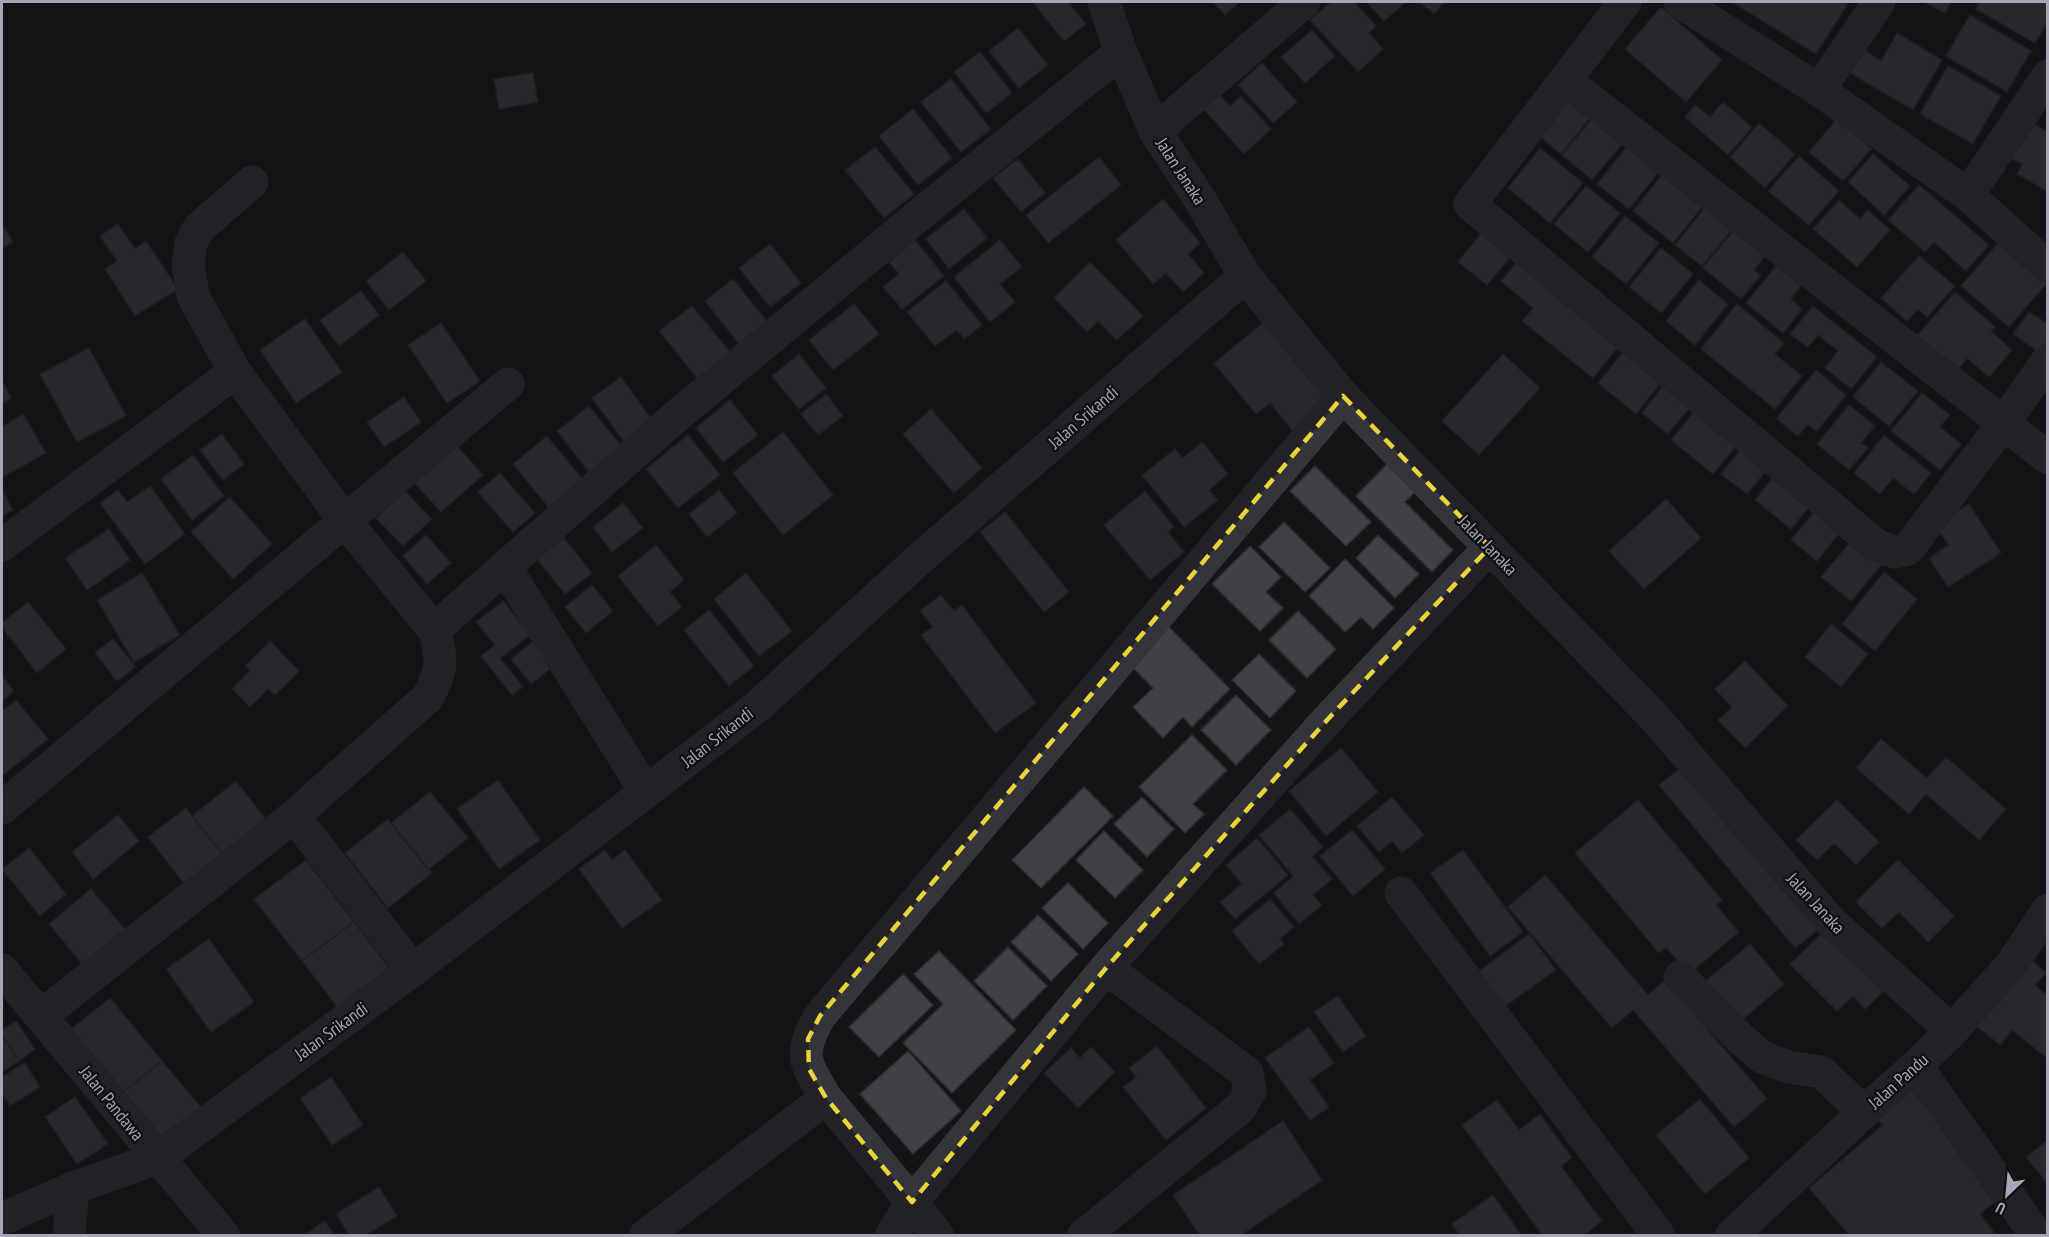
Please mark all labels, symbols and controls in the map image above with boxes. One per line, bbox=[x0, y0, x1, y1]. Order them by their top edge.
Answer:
street label: Jalan Janaka bbox=[1150, 132, 1211, 209]
street label: Jalan Srikandi bbox=[1043, 380, 1123, 454]
street label: Jalan Janaka bbox=[1453, 509, 1522, 580]
street label: Jalan Srikandi bbox=[676, 702, 758, 773]
street label: Jalan Janaka bbox=[1781, 867, 1850, 938]
street label: Jalan Srikandi bbox=[289, 997, 372, 1066]
street label: Jalan Pandu bbox=[1862, 1048, 1933, 1115]
street label: Jalan Pandawa bbox=[74, 1060, 149, 1145]
north arrow bbox=[1977, 1165, 2037, 1225]
text: U bbox=[1992, 1198, 2009, 1219]

